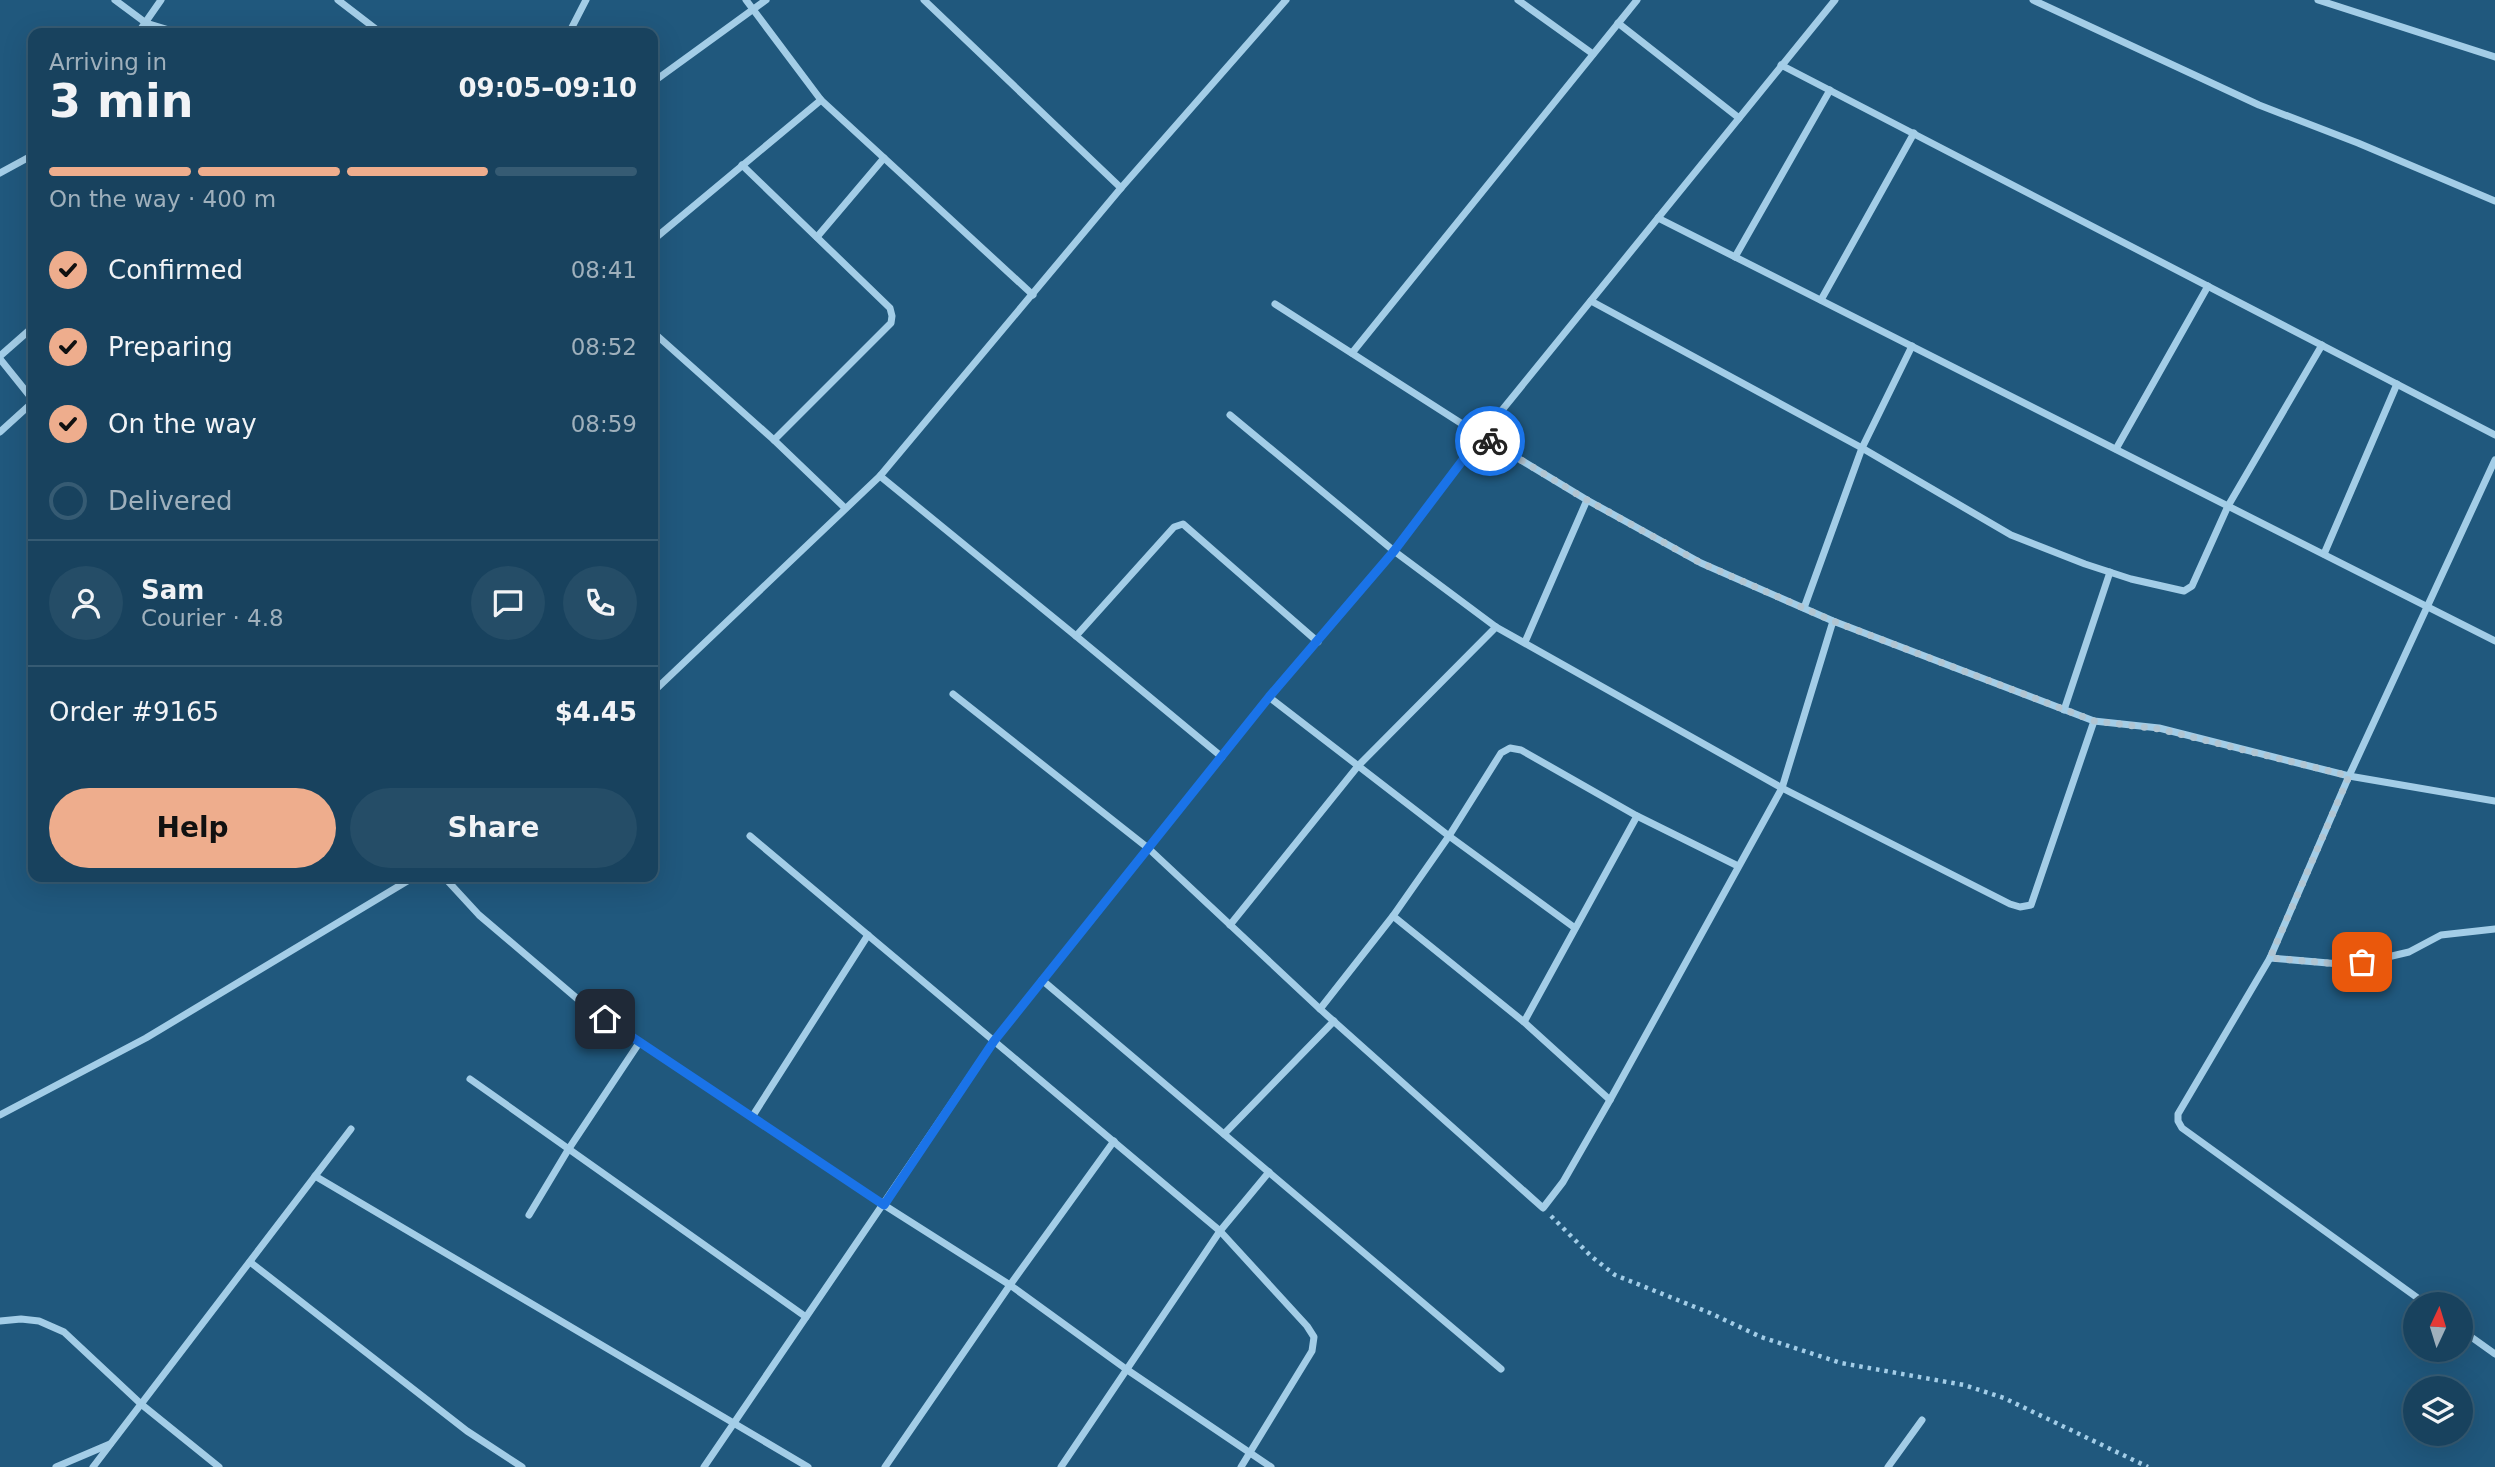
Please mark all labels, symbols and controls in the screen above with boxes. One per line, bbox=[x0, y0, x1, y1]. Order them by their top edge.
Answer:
text: Arriving in bbox=[49, 49, 167, 75]
text: 09:05–09:10 bbox=[458, 73, 637, 103]
text: 3 min bbox=[49, 74, 193, 128]
text: On the way · 400 m bbox=[49, 186, 276, 212]
icon: check bbox=[49, 251, 87, 289]
text: Confirmed bbox=[108, 255, 243, 285]
text: 08:41 bbox=[571, 257, 637, 283]
icon: check bbox=[49, 328, 87, 366]
text: Preparing bbox=[108, 332, 233, 362]
text: 08:52 bbox=[571, 334, 637, 360]
icon: check bbox=[49, 405, 87, 443]
courier bbox=[1455, 406, 1525, 476]
text: On the way bbox=[108, 409, 257, 439]
text: 08:59 bbox=[571, 411, 637, 437]
icon: bike bbox=[1471, 422, 1509, 460]
text: Delivered bbox=[108, 486, 232, 516]
button: person bbox=[49, 566, 123, 640]
button: chat bbox=[471, 566, 545, 640]
button: phone bbox=[563, 566, 637, 640]
text: Sam bbox=[141, 575, 204, 605]
text: Courier · 4.8 bbox=[141, 605, 284, 631]
text: Order #9165 bbox=[49, 697, 219, 727]
text: $4.45 bbox=[555, 697, 637, 727]
button: Help bbox=[49, 788, 336, 868]
button: Share bbox=[350, 788, 637, 868]
pin bbox=[2332, 932, 2392, 992]
icon: bag bbox=[2343, 943, 2381, 981]
pin bbox=[575, 989, 635, 1049]
icon: home bbox=[586, 1000, 624, 1038]
north arrow bbox=[2403, 1292, 2473, 1362]
map controls bbox=[2403, 1292, 2473, 1446]
button: layers bbox=[2403, 1376, 2473, 1446]

